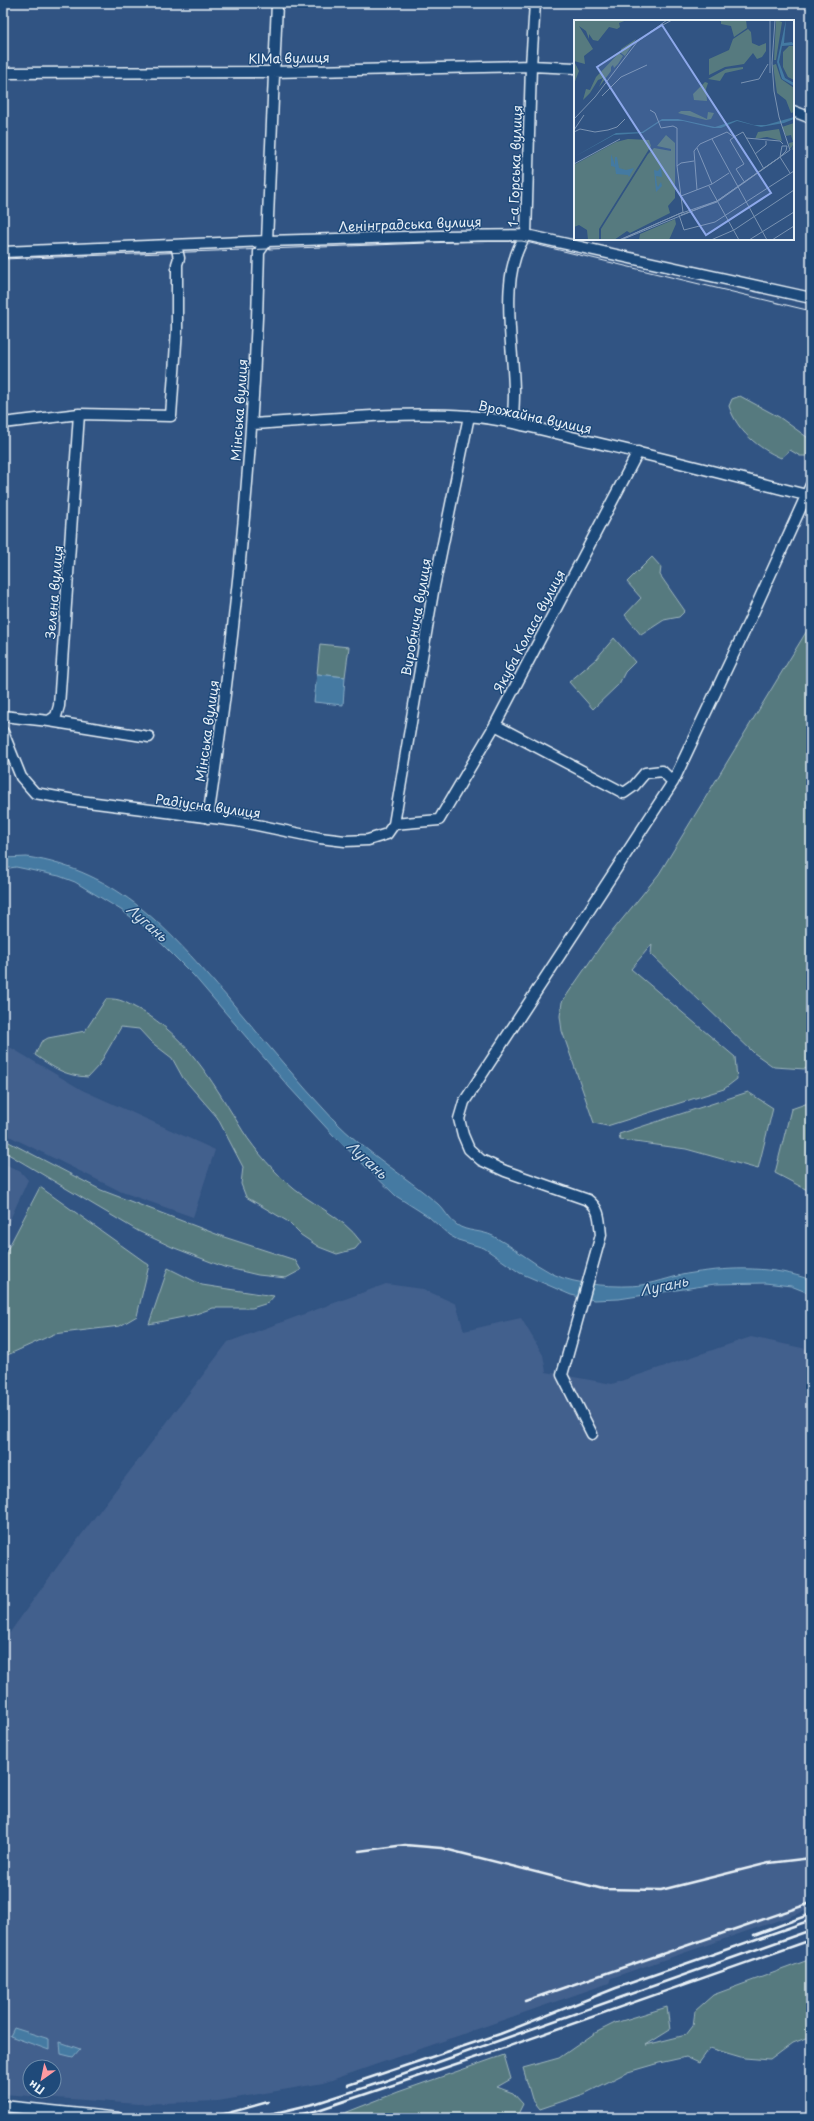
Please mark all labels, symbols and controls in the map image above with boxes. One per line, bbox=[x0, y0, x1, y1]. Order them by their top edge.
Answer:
inset map bbox=[574, 20, 794, 240]
street label: КІМа вулиця bbox=[248, 47, 330, 68]
street label: 1-а Горська вулиця bbox=[503, 105, 526, 227]
street label: Ленінградська вулиця bbox=[338, 212, 482, 235]
street label: Мінська вулиця bbox=[225, 358, 252, 462]
street label: Врожайна вулиця bbox=[477, 395, 594, 438]
street label: Зелена вулиця bbox=[40, 544, 67, 640]
street label: Виробнича вулиця bbox=[396, 557, 435, 677]
street label: Якуба Коласа вулиця bbox=[488, 566, 569, 696]
street label: Мінська вулиця bbox=[190, 679, 223, 783]
street label: Радіусна вулиця bbox=[154, 789, 262, 822]
water label: Лугань bbox=[122, 899, 173, 947]
water label: Лугань bbox=[342, 1136, 393, 1184]
water label: Лугань bbox=[638, 1270, 691, 1301]
north arrow bbox=[22, 2059, 62, 2099]
text: Пн bbox=[25, 2076, 48, 2099]

